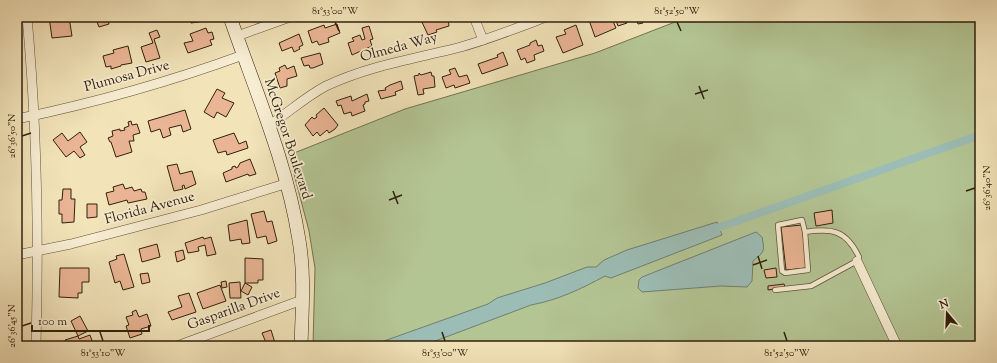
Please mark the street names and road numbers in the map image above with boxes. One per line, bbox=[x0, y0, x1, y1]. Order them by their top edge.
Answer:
street label: Olmeda Way bbox=[358, 28, 440, 68]
street label: Plumosa Drive bbox=[82, 56, 172, 98]
street label: McGregor Boulevard bbox=[258, 76, 316, 202]
street label: Florida Avenue bbox=[103, 187, 197, 231]
street label: Gasparilla Drive bbox=[185, 284, 283, 336]

